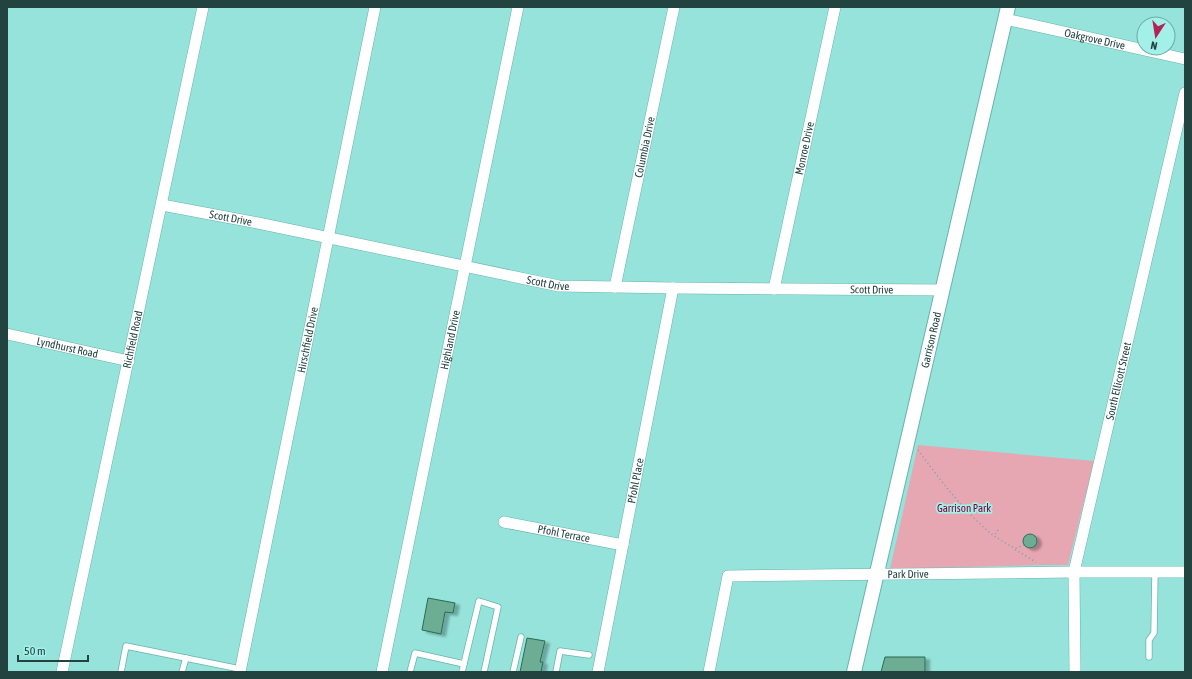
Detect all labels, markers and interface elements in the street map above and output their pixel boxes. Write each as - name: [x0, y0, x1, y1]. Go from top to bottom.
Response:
- north arrow: [1136, 16, 1176, 56]
- street label: Oakgrove Drive: [1063, 26, 1126, 52]
- text: N: [1149, 39, 1158, 52]
- street label: Columbia Drive: [632, 115, 657, 179]
- street label: Monroe Drive: [793, 120, 816, 176]
- street label: Scott Drive: [209, 208, 253, 228]
- street label: Scott Drive: [526, 273, 569, 292]
- street label: Scott Drive: [850, 283, 893, 296]
- street label: Hirschfield Drive: [295, 306, 320, 374]
- street label: Richfield Road: [121, 309, 144, 369]
- street label: Highland Drive: [438, 309, 462, 371]
- street label: Garrison Road: [919, 311, 943, 369]
- street label: Lyndhurst Road: [36, 335, 99, 360]
- street label: South Ellicott Street: [1103, 341, 1133, 421]
- street label: Pfohl Place: [625, 457, 646, 504]
- park label: Garrison Park: [937, 502, 991, 514]
- street label: Pfohl Terrace: [537, 523, 591, 544]
- street label: Park Drive: [887, 568, 929, 580]
- scale bar: [18, 637, 88, 663]
- text: 50 m: [24, 644, 46, 658]

